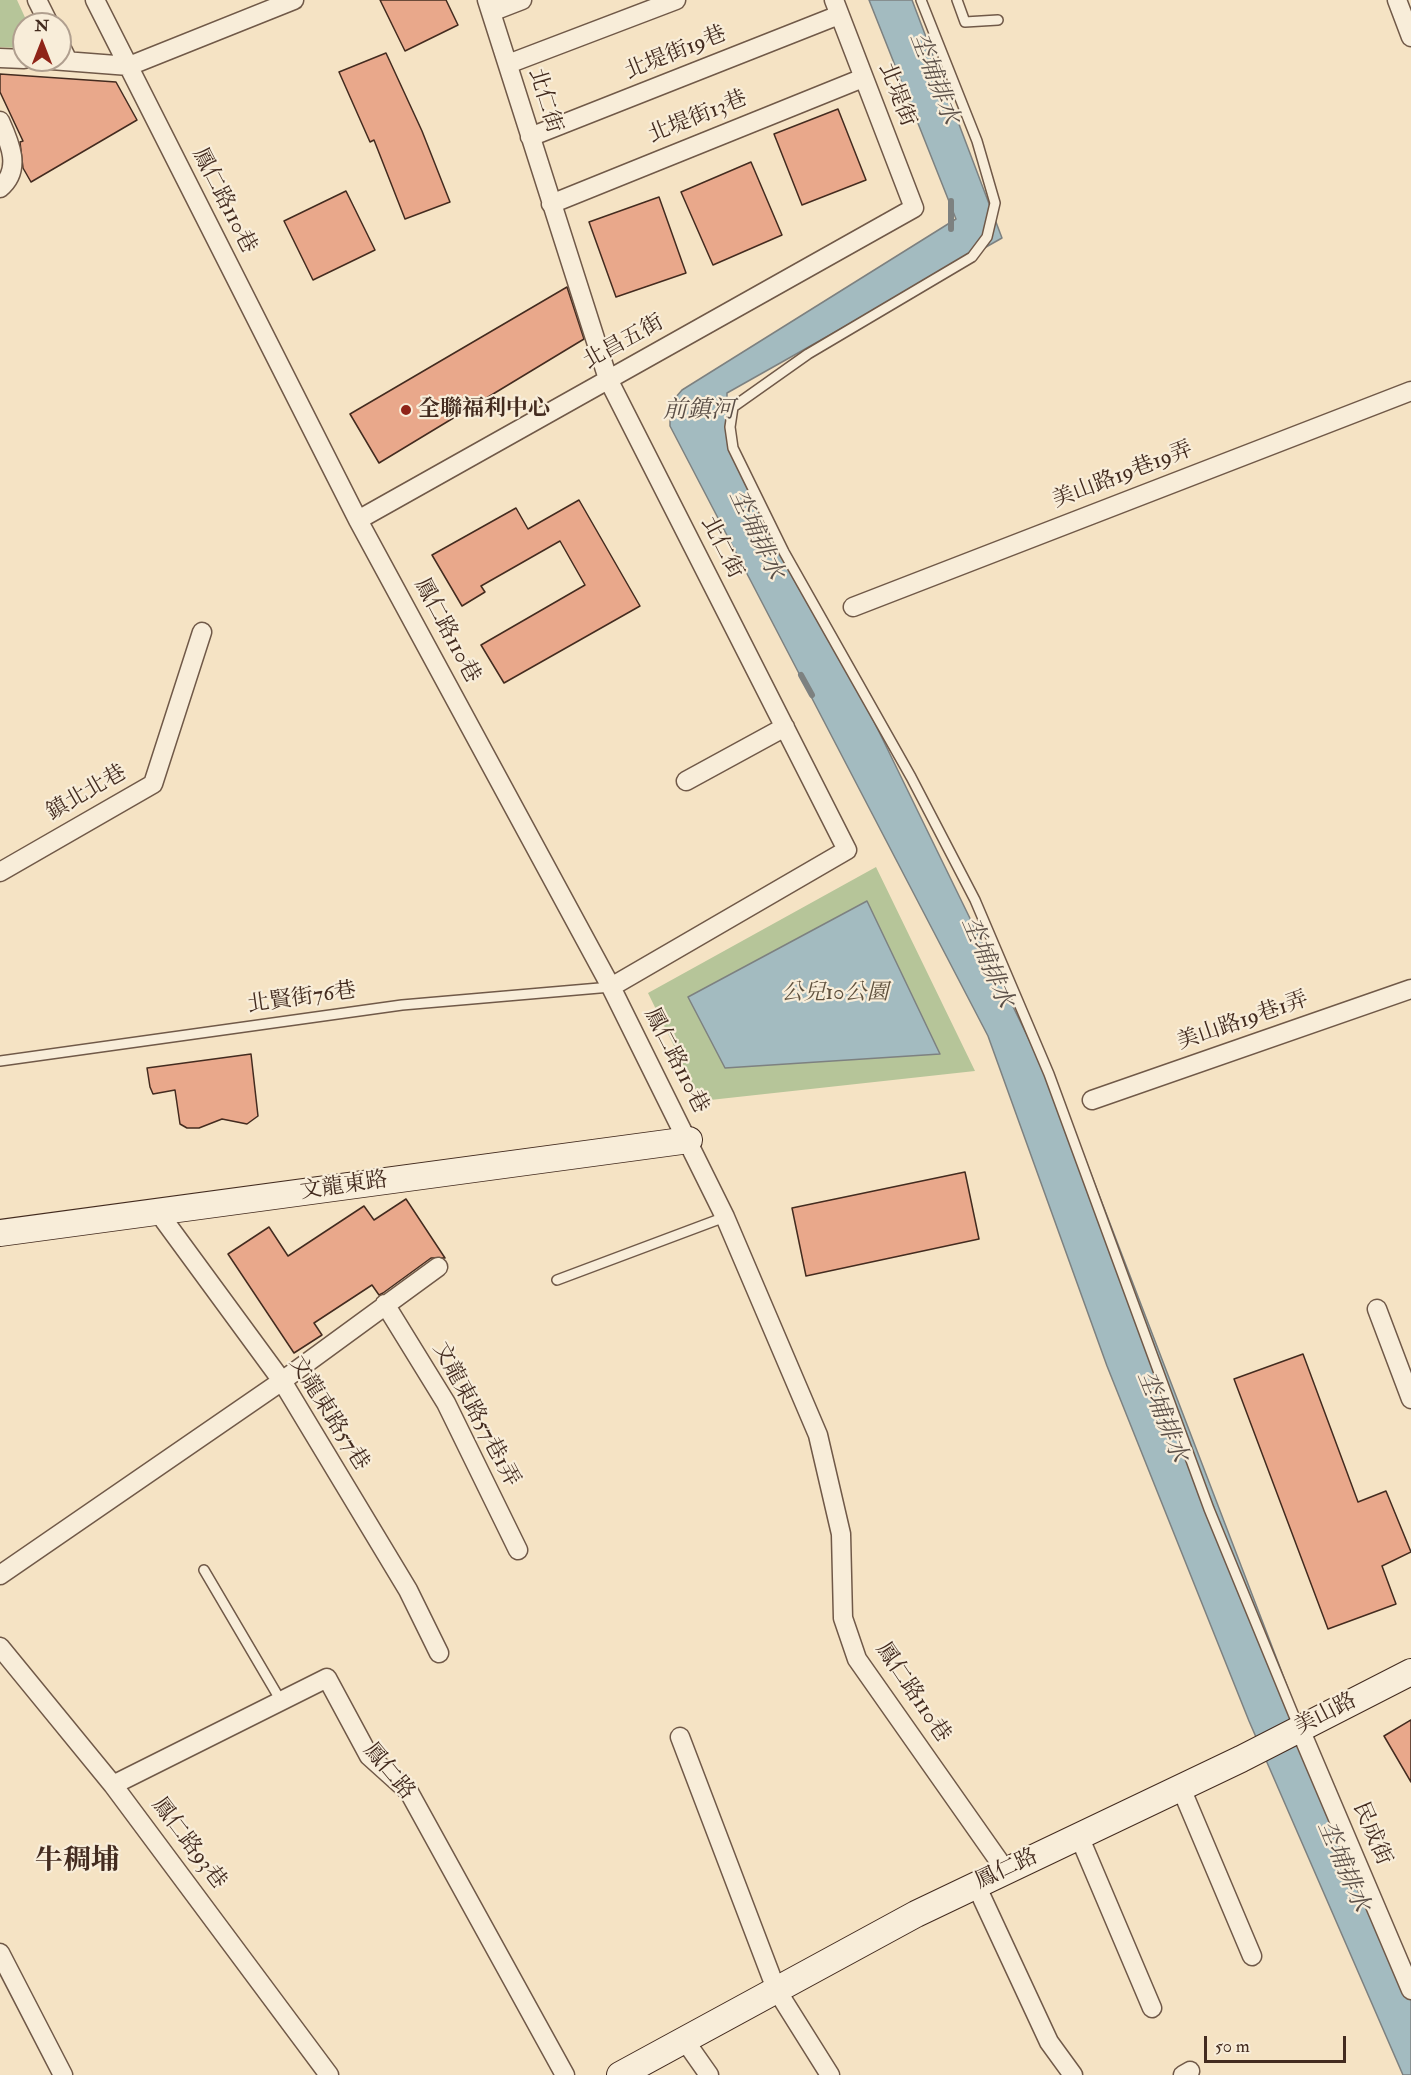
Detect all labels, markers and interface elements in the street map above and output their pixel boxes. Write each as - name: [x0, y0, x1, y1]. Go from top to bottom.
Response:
- north arrow: [12, 12, 72, 72]
- text: N: [35, 16, 49, 36]
- street label: 北堤街19巷: [621, 22, 731, 86]
- water label: 坔埔排水: [902, 29, 964, 129]
- street label: 北堤街: [872, 59, 920, 131]
- street label: 北仁街: [522, 66, 566, 136]
- street label: 北堤街13巷: [645, 86, 751, 150]
- street label: 鳳仁路110巷: [185, 144, 261, 258]
- street label: 北昌五街: [579, 310, 669, 376]
- place label: 全聯福利中心: [418, 397, 550, 423]
- water label: 前鎮河: [663, 398, 735, 426]
- marker: 全聯福利中心: [399, 403, 413, 417]
- street label: 美山路19巷19弄: [1049, 437, 1197, 515]
- water label: 坔埔排水: [722, 485, 788, 585]
- street label: 北仁街: [694, 513, 748, 583]
- street label: 鳳仁路110巷: [407, 574, 485, 688]
- street label: 鎮北北巷: [42, 761, 132, 827]
- water label: 坔埔排水: [954, 913, 1018, 1013]
- street label: 北賢街76巷: [246, 978, 358, 1020]
- park label: 公兒10公園: [781, 981, 889, 1007]
- street label: 美山路19巷1弄: [1174, 987, 1312, 1057]
- street label: 鳳仁路110巷: [637, 1004, 713, 1118]
- street label: 文龍東路: [299, 1168, 389, 1206]
- street label: 文龍東路57巷1弄: [426, 1338, 524, 1492]
- street label: 文龍東路57巷: [282, 1352, 374, 1476]
- water label: 坔埔排水: [1130, 1367, 1192, 1467]
- street label: 鳳仁路110巷: [869, 1638, 955, 1748]
- street label: 美山路: [1291, 1688, 1361, 1742]
- street label: 鳳仁路: [357, 1738, 419, 1806]
- street label: 鳳仁路93巷: [145, 1793, 231, 1895]
- street label: 民成街: [1346, 1798, 1396, 1870]
- water label: 坔埔排水: [1310, 1817, 1374, 1917]
- street label: 鳳仁路: [972, 1844, 1042, 1896]
- district label: 牛稠埔: [35, 1846, 119, 1880]
- scale bar: [1207, 2024, 1350, 2062]
- text: 50 m: [1215, 2035, 1250, 2058]

